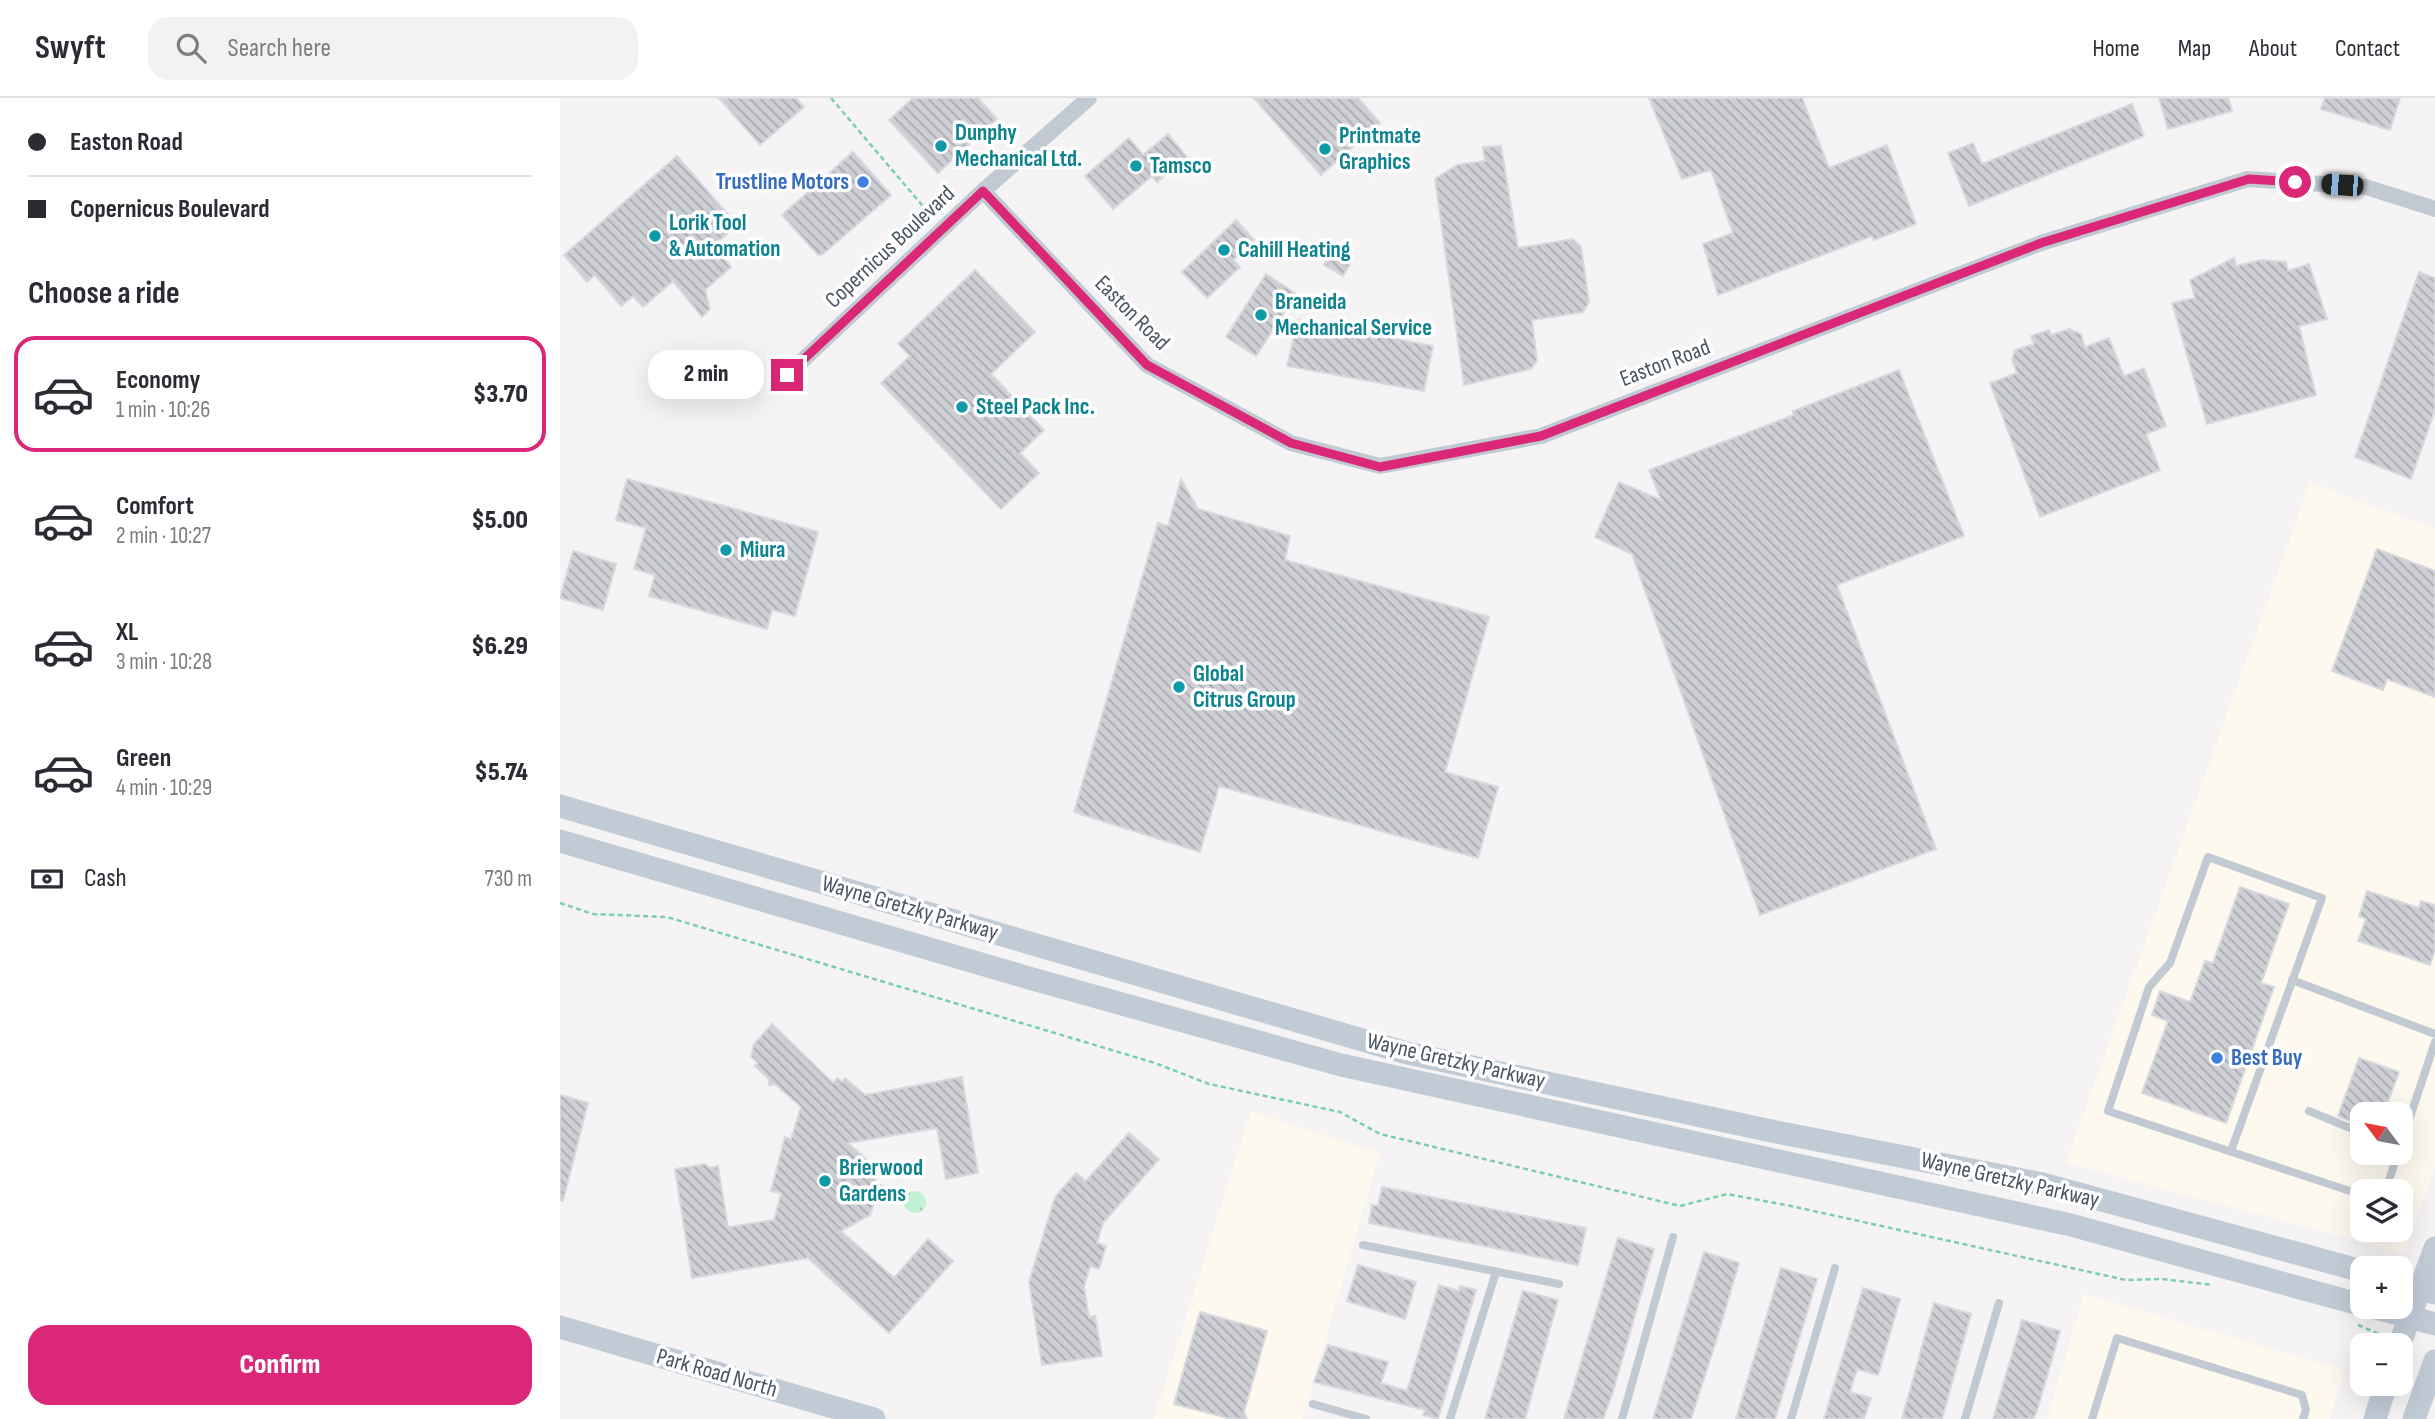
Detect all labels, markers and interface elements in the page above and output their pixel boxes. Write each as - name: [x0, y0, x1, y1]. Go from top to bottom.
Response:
- search box: [148, 17, 638, 80]
- text: Swyft: [35, 28, 106, 68]
- icon: search: [172, 29, 210, 67]
- text: Search here: [228, 33, 331, 64]
- text: Home: [2092, 34, 2140, 63]
- text: Map: [2178, 34, 2211, 63]
- text: About: [2249, 34, 2297, 63]
- text: Contact: [2335, 34, 2400, 63]
- place label: Dunphy Mechanical Ltd.: [955, 119, 1082, 173]
- place label: Printmate Graphics: [1339, 122, 1421, 176]
- text: Easton Road: [70, 127, 183, 158]
- marker: Dunphy Mechanical Ltd.: [933, 138, 949, 154]
- marker: Printmate Graphics: [1317, 141, 1333, 157]
- place label: Tamsco: [1150, 152, 1212, 180]
- marker: Tamsco: [1128, 158, 1144, 174]
- route start: [2279, 166, 2311, 198]
- place label: Trustline Motors: [716, 168, 849, 196]
- car: [2321, 173, 2364, 197]
- marker: Trustline Motors: [855, 174, 871, 190]
- street label: Copernicus Boulevard: [819, 180, 961, 314]
- text: Copernicus Boulevard: [70, 194, 270, 225]
- place label: Lorik Tool & Automation: [669, 209, 780, 263]
- marker: Lorik Tool & Automation: [647, 228, 663, 244]
- place label: Cahill Heating: [1238, 236, 1351, 264]
- marker: Cahill Heating: [1216, 242, 1232, 258]
- street label: Easton Road: [1089, 270, 1175, 356]
- text: Choose a ride: [28, 274, 180, 313]
- place label: Braneida Mechanical Service: [1275, 288, 1432, 342]
- marker: Braneida Mechanical Service: [1253, 307, 1269, 323]
- street label: Easton Road: [1616, 333, 1714, 393]
- callout: 2 min: [647, 350, 762, 400]
- route end: [771, 359, 803, 391]
- text: 2 min: [684, 360, 728, 388]
- icon: car: [32, 363, 95, 426]
- text: Economy: [116, 365, 200, 396]
- text: $3.70: [473, 379, 528, 410]
- place label: Steel Pack Inc.: [976, 393, 1095, 421]
- text: 1 min · 10:26: [116, 396, 210, 424]
- marker: Steel Pack Inc.: [954, 399, 970, 415]
- icon: car: [32, 489, 95, 552]
- text: Comfort: [116, 491, 194, 522]
- text: $5.00: [471, 505, 528, 536]
- text: 2 min · 10:27: [116, 522, 211, 550]
- place label: Miura: [740, 536, 785, 564]
- marker: Miura: [718, 542, 734, 558]
- icon: car: [32, 615, 95, 678]
- text: XL: [116, 617, 138, 648]
- text: $6.29: [471, 631, 528, 662]
- text: 3 min · 10:28: [116, 648, 212, 676]
- place label: Global Citrus Group: [1193, 660, 1296, 714]
- marker: Global Citrus Group: [1171, 679, 1187, 695]
- icon: car: [32, 741, 95, 804]
- text: Green: [116, 743, 171, 774]
- text: $5.74: [475, 757, 528, 788]
- text: 4 min · 10:29: [116, 774, 212, 802]
- icon: cash: [28, 860, 66, 898]
- text: Cash: [84, 863, 127, 894]
- text: 730 m: [484, 865, 532, 893]
- street label: Wayne Gretzky Parkway: [819, 869, 1002, 947]
- street label: Wayne Gretzky Parkway: [1364, 1027, 1548, 1095]
- place label: Best Buy: [2231, 1044, 2303, 1072]
- marker: Best Buy: [2209, 1050, 2225, 1066]
- north arrow: [2350, 1102, 2413, 1166]
- map controls: [2350, 1102, 2413, 1396]
- street label: Wayne Gretzky Parkway: [1918, 1146, 2102, 1214]
- place label: Brierwood Gardens: [839, 1154, 923, 1208]
- marker: Brierwood Gardens: [817, 1173, 833, 1189]
- button: layers: [2350, 1179, 2413, 1242]
- button: +: [2350, 1256, 2413, 1319]
- button: Confirm: [28, 1325, 532, 1405]
- button: −: [2350, 1333, 2413, 1396]
- street label: Park Road North: [653, 1342, 781, 1404]

